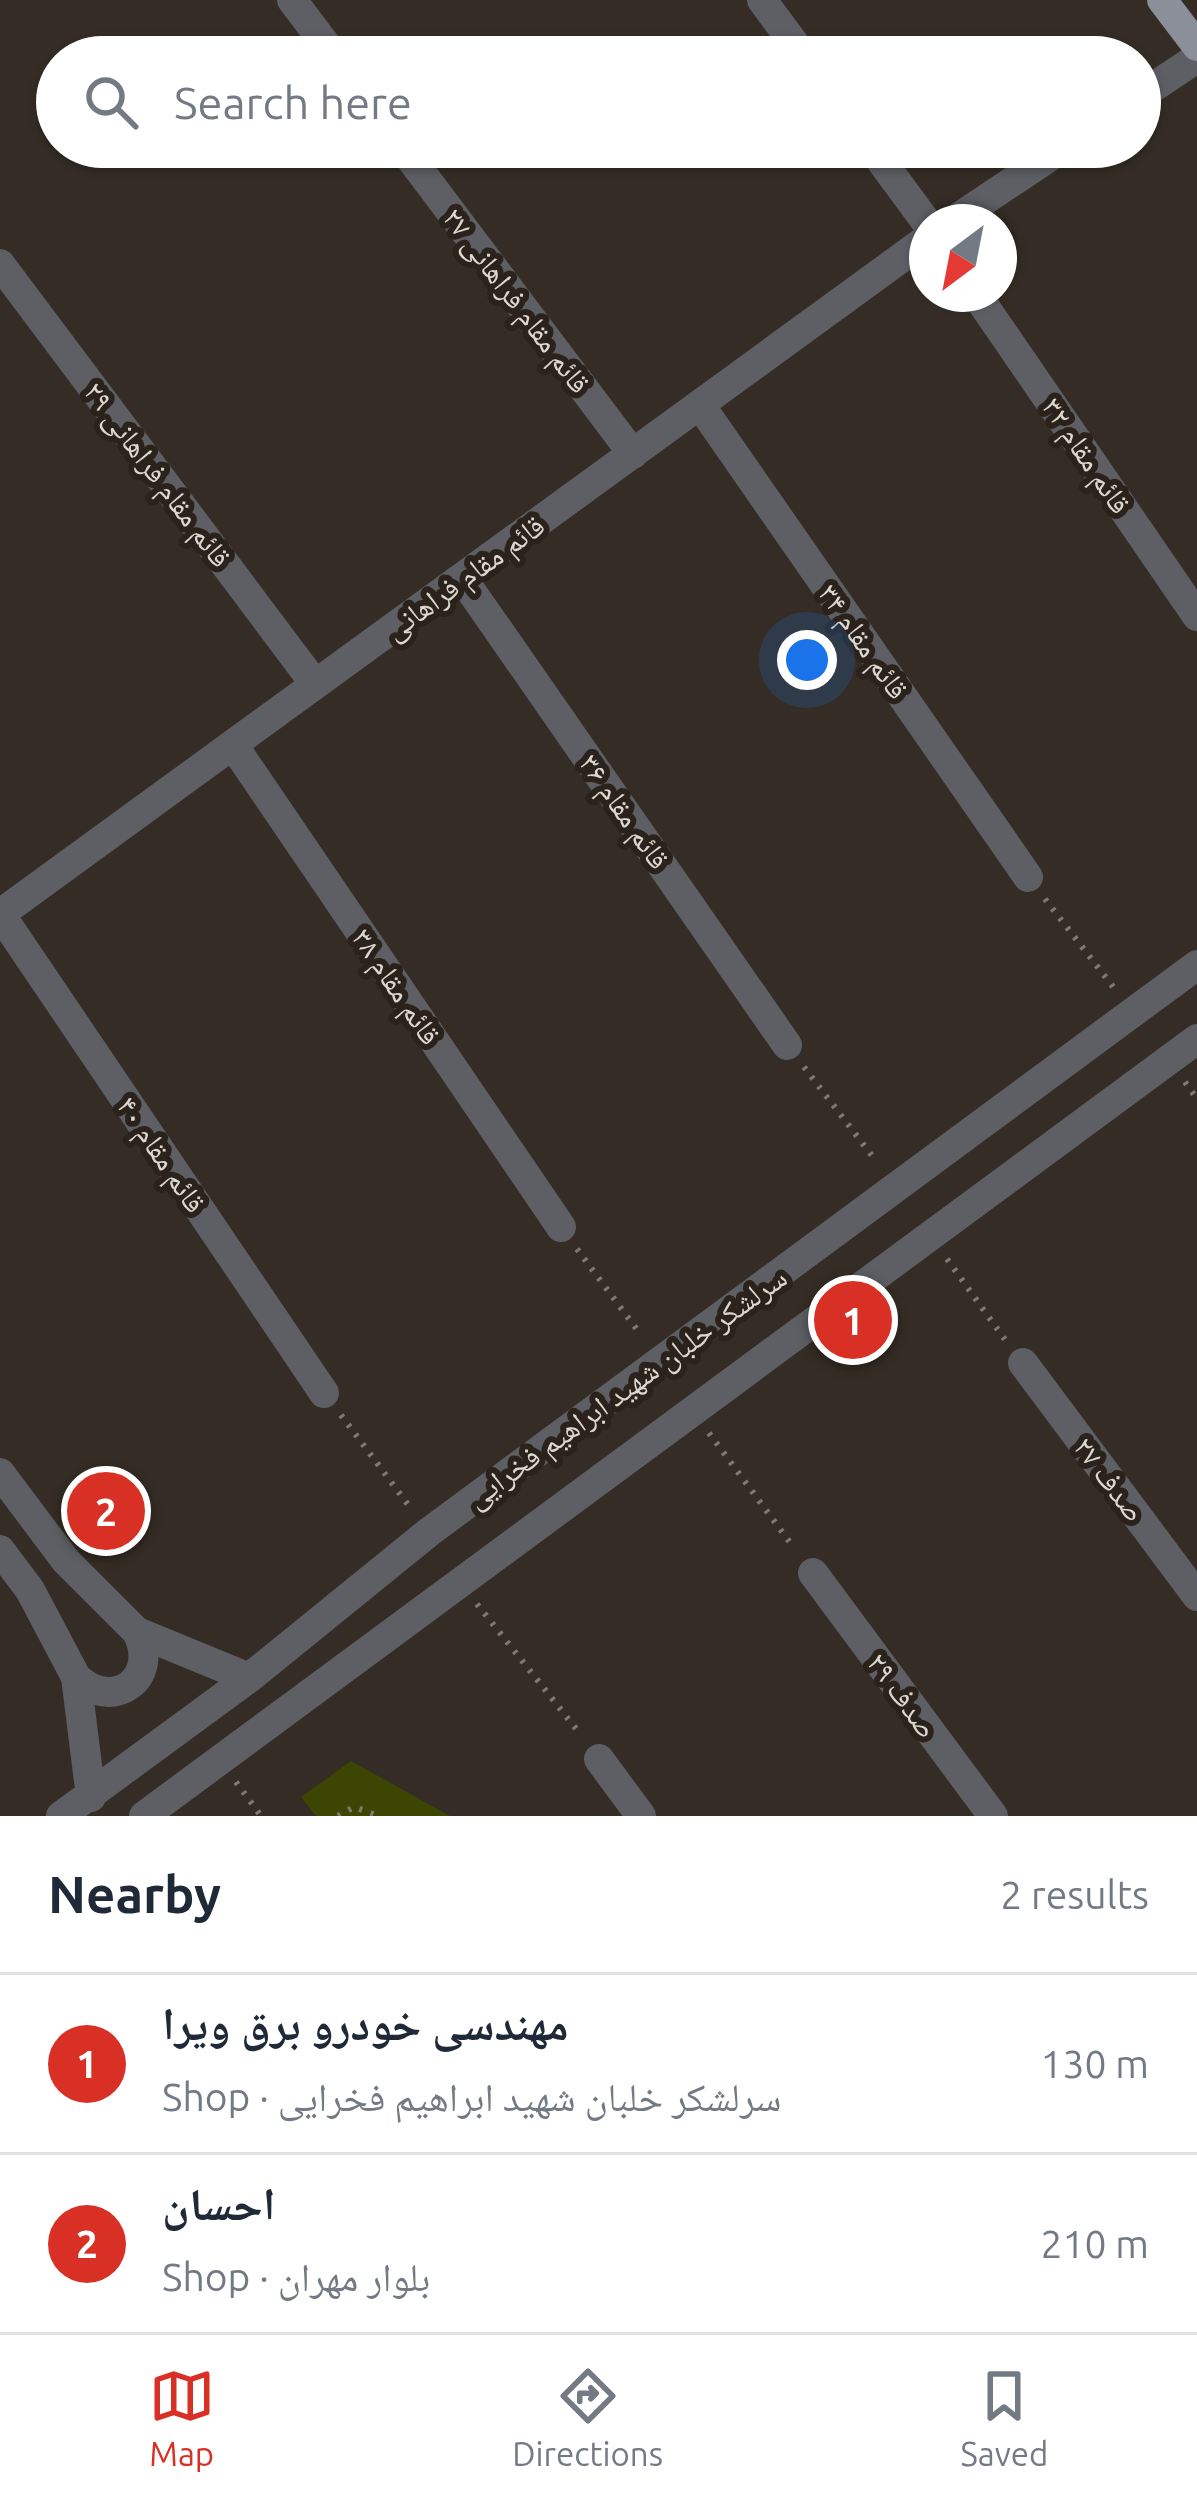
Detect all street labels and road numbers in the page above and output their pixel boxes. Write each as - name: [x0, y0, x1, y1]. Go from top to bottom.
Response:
- street label: قائم مقام فراهانی ۲۷: [433, 201, 598, 402]
- street label: قائم مقام فراهانی ۲۹: [74, 375, 239, 576]
- street label: قائم مقام ۳۲: [1033, 391, 1138, 522]
- street label: قائم مقام فراهانی: [378, 508, 553, 650]
- street label: قائم مقام ۳۴: [809, 577, 916, 707]
- street label: قائم مقام ۳۶: [570, 747, 677, 877]
- street label: قائم مقام ۳۸: [343, 922, 448, 1053]
- street label: قائم مقام ۴۰: [108, 1090, 213, 1221]
- street label: سرلشکر خلبان شهید ابراهیم فخرایی: [459, 1259, 795, 1518]
- street label: صدف ۲۷: [1067, 1430, 1153, 1528]
- street label: صدف ۲۹: [861, 1646, 945, 1744]

